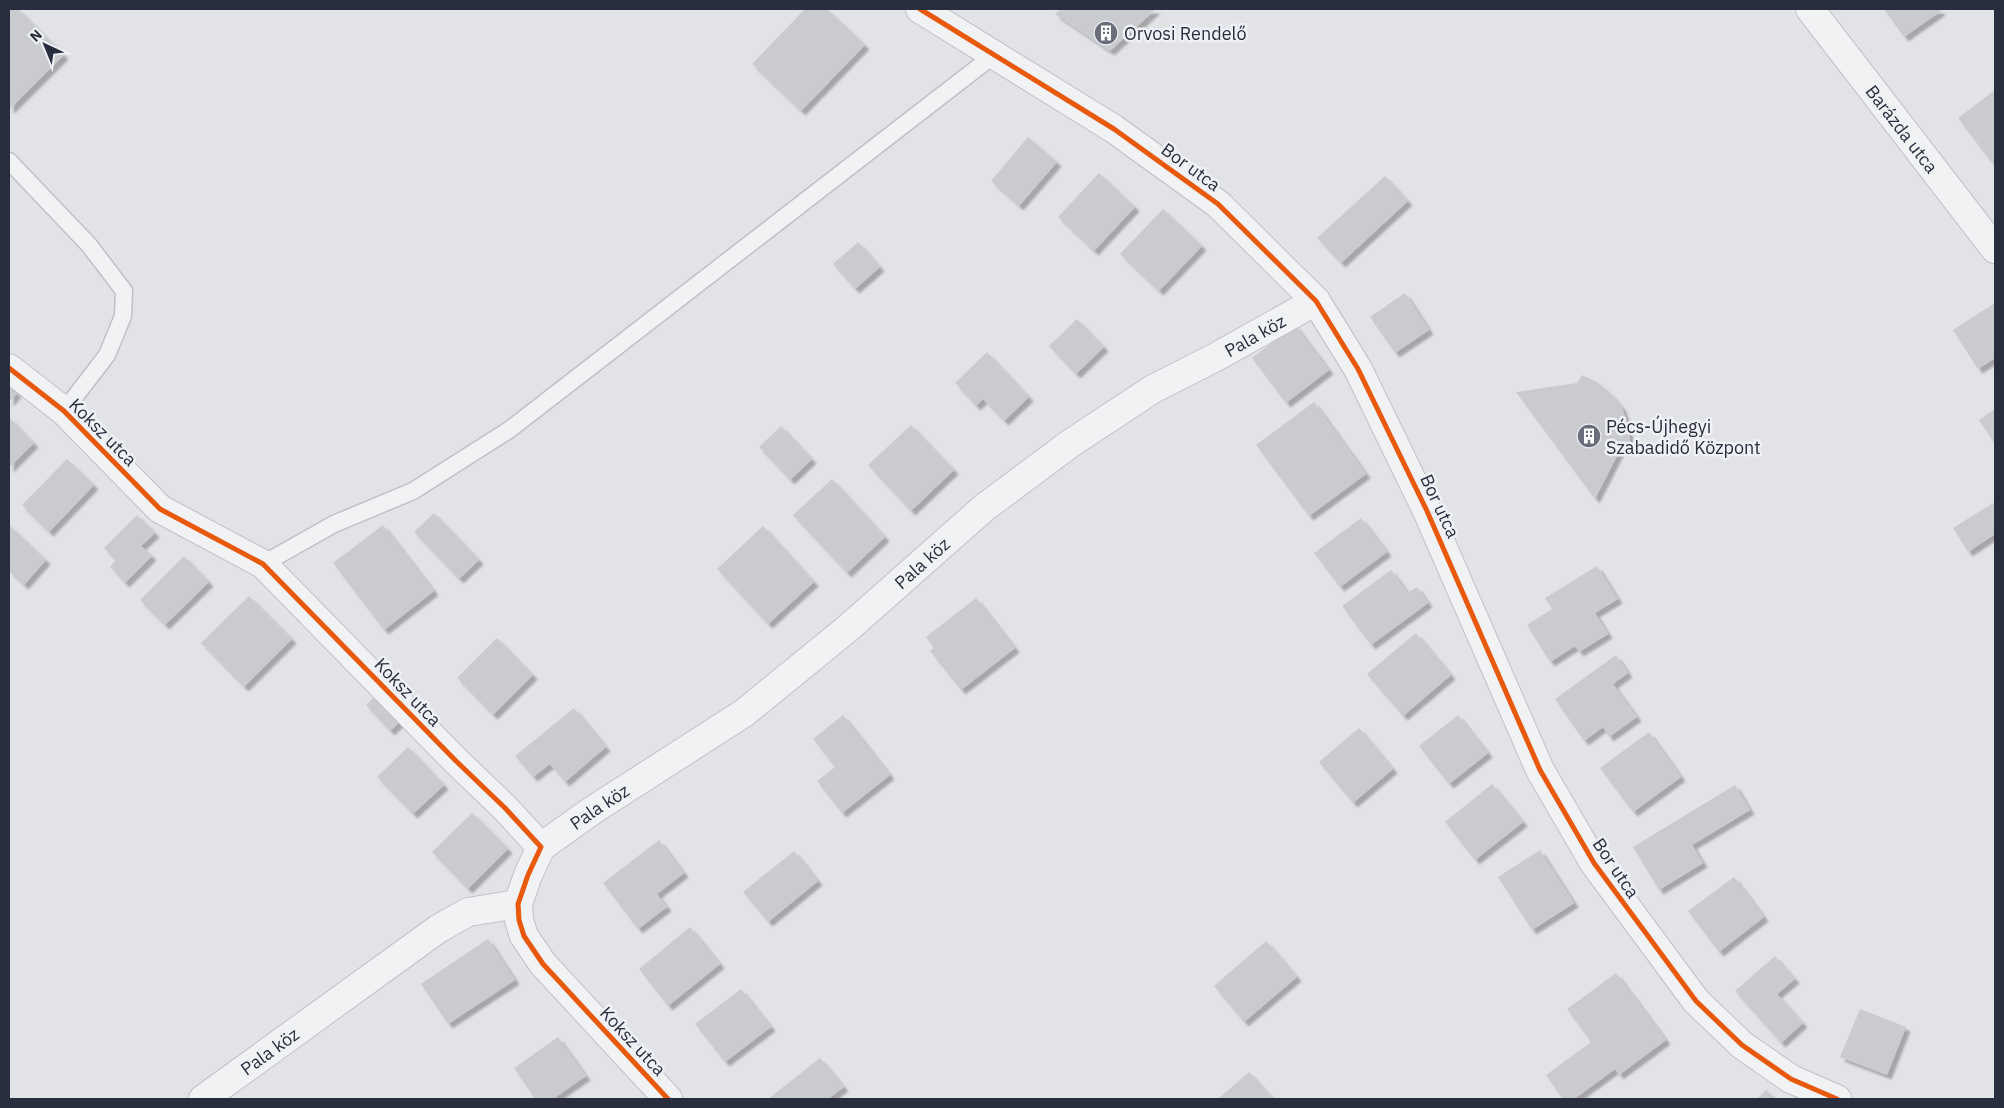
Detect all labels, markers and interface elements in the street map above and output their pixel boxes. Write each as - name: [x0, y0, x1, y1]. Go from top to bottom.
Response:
- north arrow: [20, 20, 70, 70]
- building icon: Orvosi Rendelő: [1093, 20, 1119, 46]
- place label: Orvosi Rendelő: [1124, 22, 1247, 45]
- text: N: [26, 26, 46, 46]
- street label: Barázda utca: [1861, 80, 1944, 178]
- street label: Bor utca: [1157, 138, 1226, 196]
- street label: Pala köz: [1220, 309, 1290, 362]
- street label: Koksz utca: [64, 393, 142, 471]
- place label: Pécs-Újhegyi Szabadidő Központ: [1606, 415, 1761, 459]
- building icon: Pécs-Újhegyi Szabadidő Központ: [1576, 423, 1602, 449]
- street label: Bor utca: [1415, 470, 1465, 542]
- street label: Pala köz: [889, 532, 954, 594]
- street label: Koksz utca: [370, 653, 447, 731]
- street label: Pala köz: [565, 778, 633, 835]
- street label: Bor utca: [1588, 833, 1645, 903]
- street label: Koksz utca: [595, 1001, 671, 1081]
- street label: Pala köz: [236, 1022, 303, 1080]

